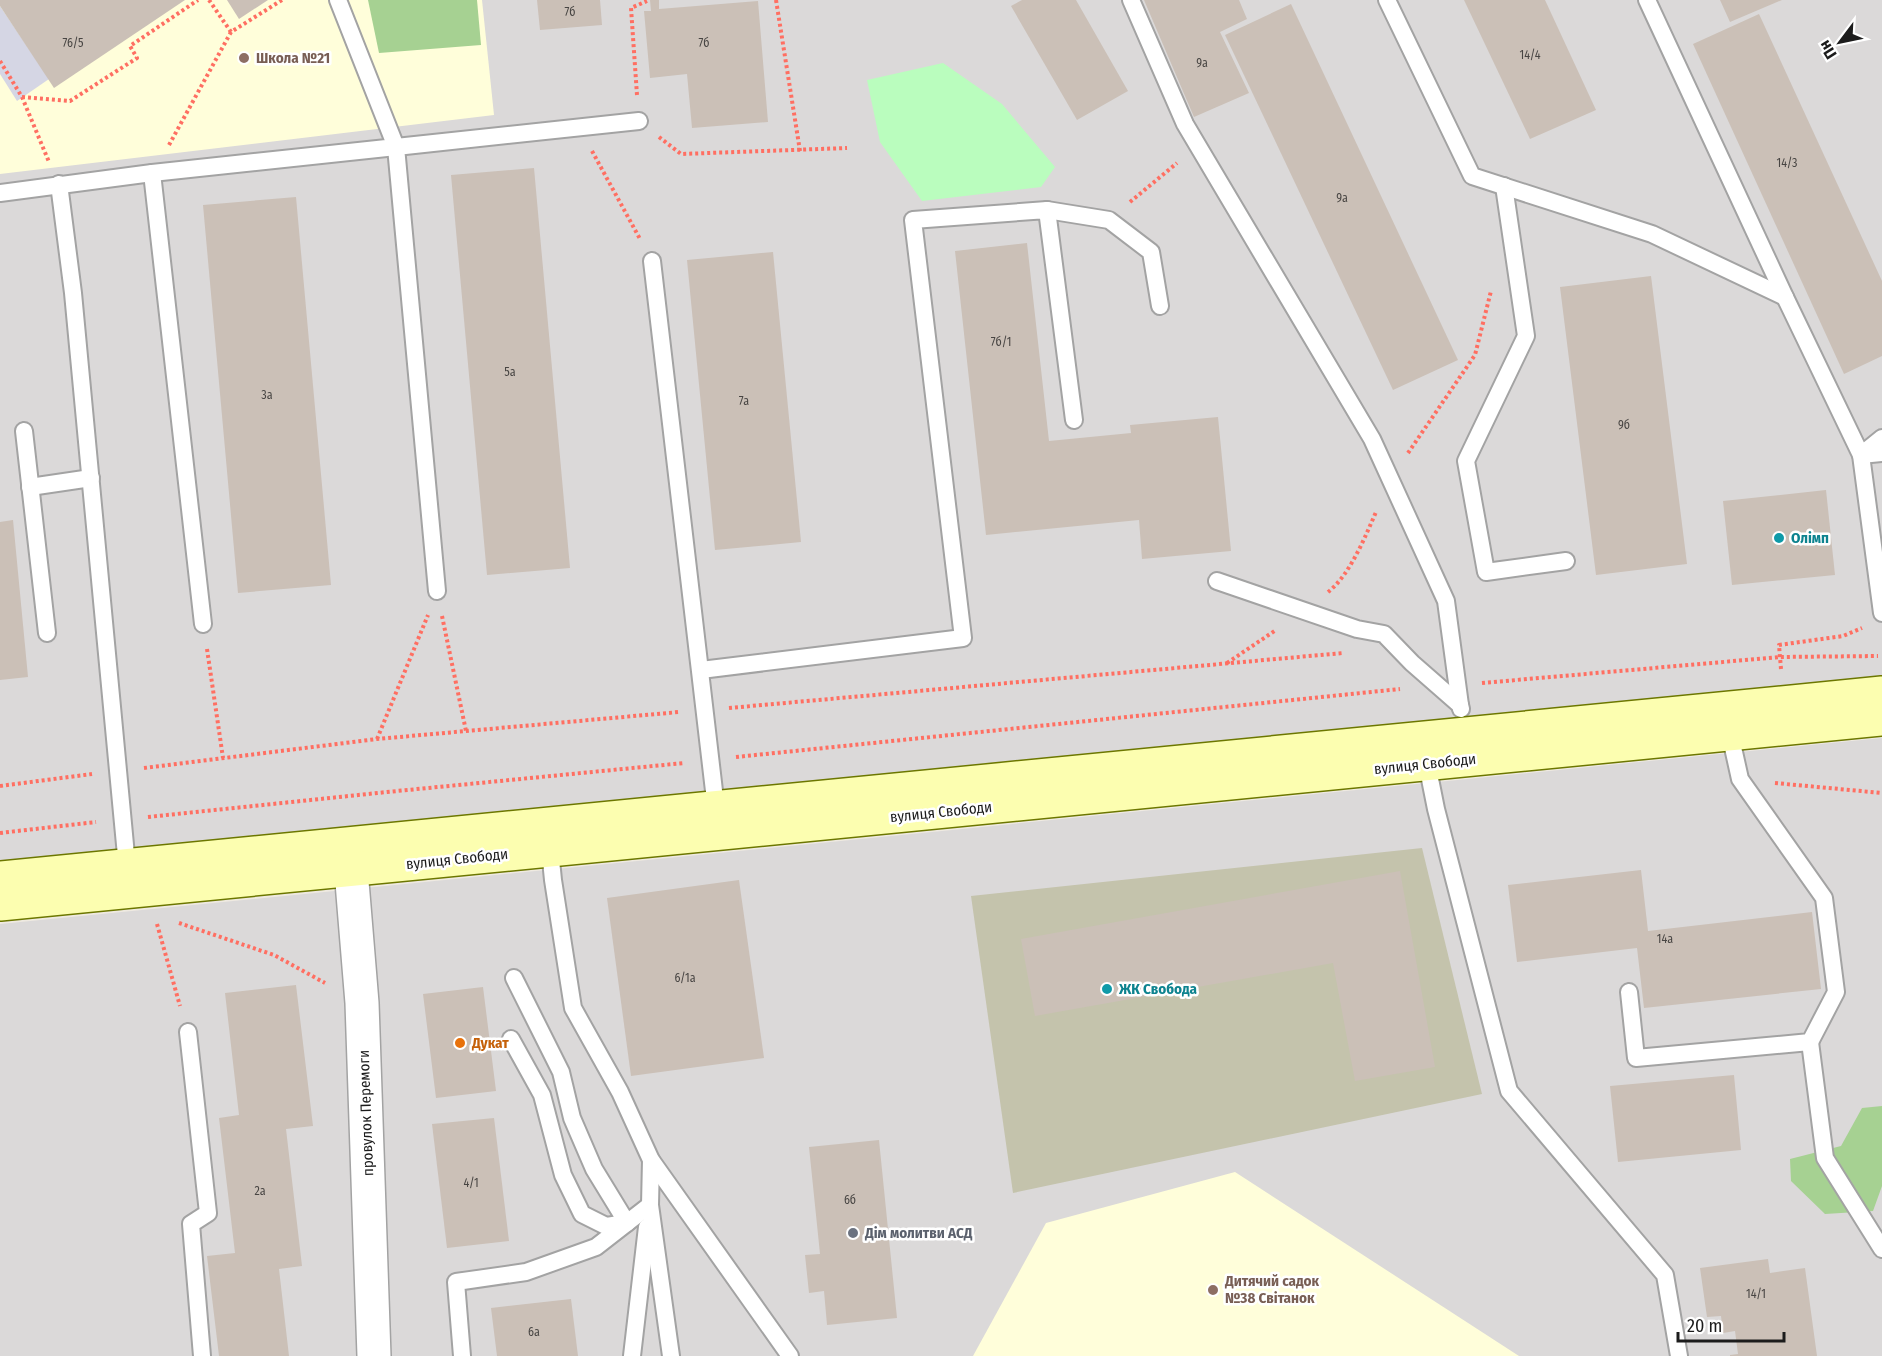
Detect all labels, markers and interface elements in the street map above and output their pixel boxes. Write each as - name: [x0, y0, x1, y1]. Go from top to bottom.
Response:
- house number: 7б: [564, 5, 576, 19]
- north arrow: [1810, 12, 1870, 72]
- house number: 76/5: [62, 36, 84, 50]
- house number: 7б: [698, 36, 710, 50]
- text: Пн: [1815, 37, 1841, 62]
- house number: 14/4: [1519, 48, 1541, 62]
- place label: Школа №21: [256, 49, 330, 67]
- marker: Школа №21: [237, 51, 251, 65]
- house number: 9а: [1196, 56, 1208, 70]
- house number: 14/3: [1777, 156, 1797, 170]
- house number: 9а: [1336, 191, 1348, 205]
- house number: 7б/1: [991, 335, 1011, 349]
- house number: 5а: [504, 365, 516, 379]
- house number: 3а: [261, 388, 273, 402]
- house number: 7а: [739, 394, 749, 408]
- house number: 9б: [1618, 418, 1630, 432]
- place label: Олімп: [1791, 529, 1829, 547]
- marker: Олімп: [1772, 531, 1786, 545]
- street label: вулиця Свободи: [1373, 750, 1477, 778]
- street label: вулиця Свободи: [889, 798, 993, 826]
- street label: вулиця Свободи: [405, 845, 509, 873]
- house number: 14а: [1657, 932, 1673, 946]
- house number: 6/1а: [674, 971, 696, 985]
- place label: ЖК Свобода: [1118, 980, 1198, 998]
- marker: ЖК Свобода: [1100, 982, 1114, 996]
- place label: Дукат: [471, 1034, 509, 1052]
- marker: Дукат: [453, 1036, 467, 1050]
- street label: провулок Перемоги: [355, 1049, 377, 1177]
- house number: 4/1: [463, 1176, 479, 1190]
- house number: 2а: [254, 1184, 266, 1198]
- house number: 6б: [844, 1193, 856, 1207]
- place label: Дім молитви АСД: [864, 1224, 973, 1242]
- marker: Дім молитви АСД: [846, 1226, 860, 1240]
- place label: Дитячий садок №38 Світанок: [1224, 1272, 1320, 1307]
- marker: Дитячий садок №38 Світанок: [1206, 1283, 1220, 1297]
- house number: 14/1: [1746, 1287, 1766, 1301]
- scale bar: [1678, 1305, 1784, 1343]
- text: 20 m: [1687, 1315, 1722, 1337]
- house number: 6а: [528, 1325, 540, 1339]

